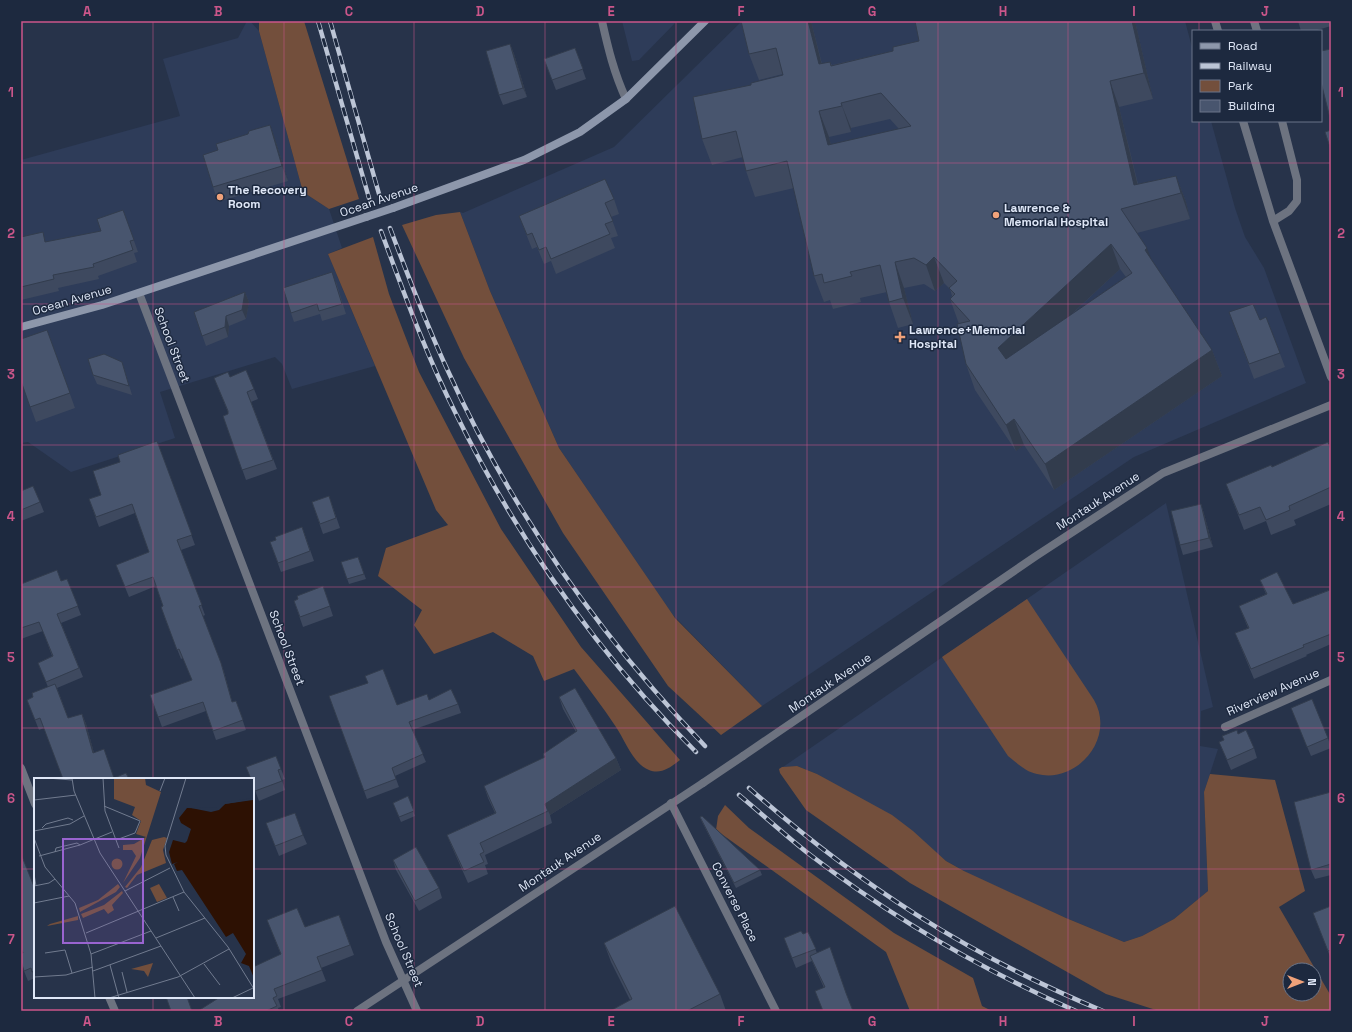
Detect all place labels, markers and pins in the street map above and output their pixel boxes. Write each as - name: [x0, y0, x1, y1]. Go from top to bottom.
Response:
- place label: The Recovery Room: [228, 182, 307, 212]
- marker: The Recovery Room: [215, 192, 225, 202]
- place label: Lawrence & Memorial Hospital: [1004, 200, 1108, 230]
- marker: Lawrence & Memorial Hospital: [991, 210, 1001, 220]
- place label: Lawrence+Memorial Hospital: [909, 322, 1025, 352]
- marker: Lawrence+Memorial Hospital: [894, 331, 906, 343]

